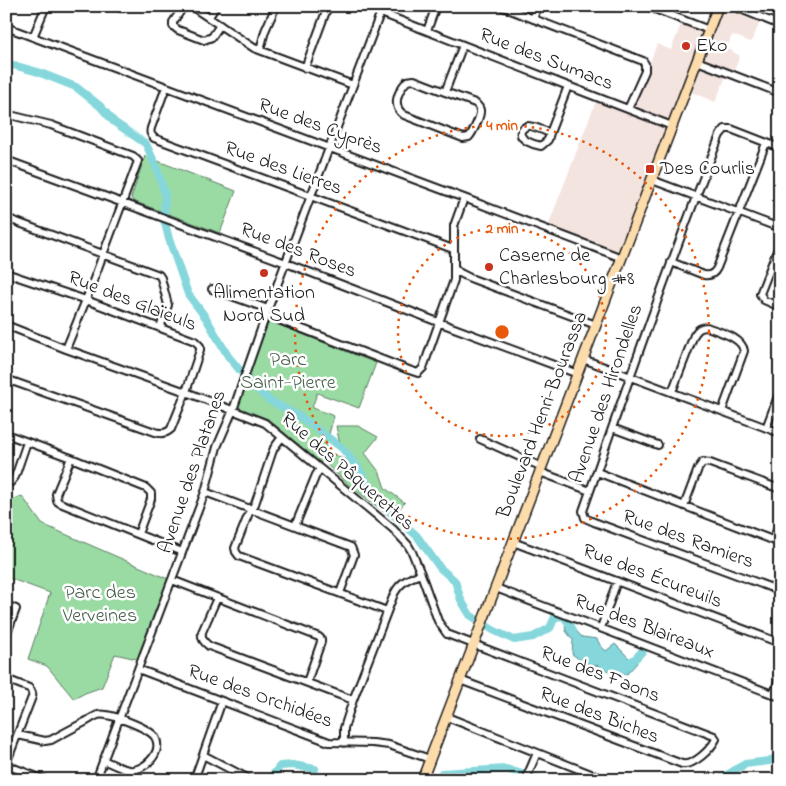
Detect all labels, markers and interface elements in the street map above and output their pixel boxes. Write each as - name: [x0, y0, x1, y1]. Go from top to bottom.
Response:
- street label: Rue des Sumacs: [475, 21, 617, 99]
- place label: Eko: [696, 32, 727, 61]
- marker: Eko: [680, 40, 692, 52]
- street label: Rue des Cyprès: [254, 91, 386, 163]
- text: 4 min: [485, 115, 518, 137]
- street label: Rue des Lierres: [220, 134, 346, 204]
- place label: Des Courlis: [659, 155, 755, 184]
- marker: Des Courlis: [644, 163, 656, 175]
- street label: Rue des Roses: [236, 216, 360, 286]
- text: 2 min: [485, 218, 519, 240]
- place label: Caserne de Charlesbourg #8: [499, 242, 634, 295]
- marker: Caserne de Charlesbourg #8: [483, 261, 495, 273]
- street label: Rue des Glaïeuls: [63, 264, 201, 340]
- marker: Alimentation Nord Sud: [258, 267, 270, 279]
- place label: Alimentation Nord Sud: [213, 279, 315, 331]
- street label: Avenue des Hirondelles: [563, 300, 651, 488]
- street label: Boulevard Henri-Bourassa: [490, 307, 596, 524]
- centre of rings: [493, 323, 511, 341]
- park label: Parc Saint-Pierre: [240, 346, 336, 398]
- street label: Avenue des Platanes: [151, 386, 235, 558]
- street label: Rue des Pâquerettes: [274, 405, 420, 539]
- street label: Rue des Ramiers: [618, 503, 758, 577]
- street label: Rue des Écureuils: [578, 537, 726, 617]
- park label: Parc des Verveines: [62, 579, 137, 631]
- street label: Rue des Blaireaux: [570, 587, 718, 667]
- street label: Rue des Faons: [536, 639, 664, 711]
- street label: Rue des Orchidées: [183, 657, 337, 737]
- street label: Rue des Biches: [535, 680, 663, 752]

